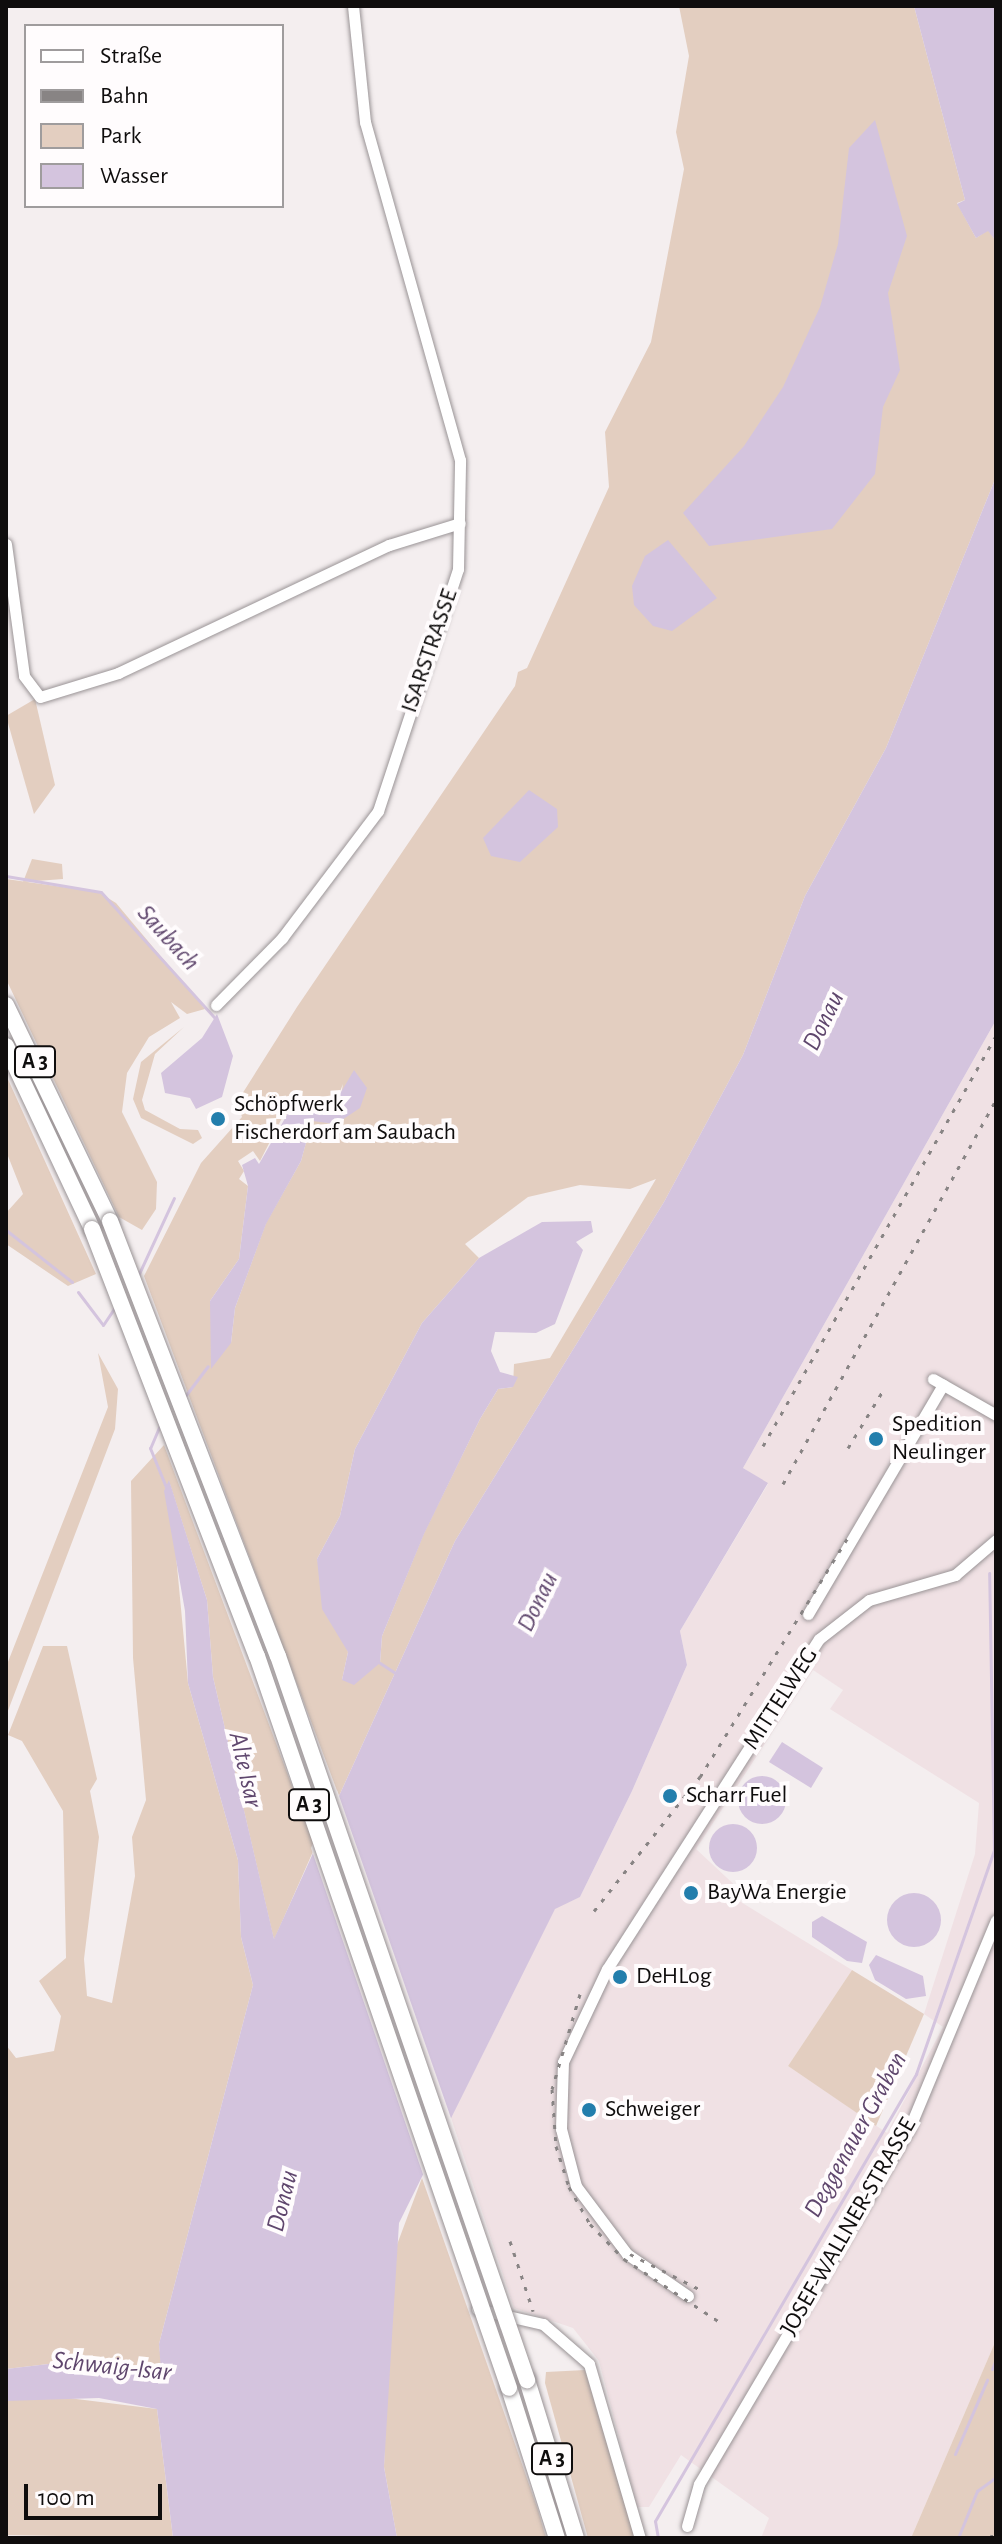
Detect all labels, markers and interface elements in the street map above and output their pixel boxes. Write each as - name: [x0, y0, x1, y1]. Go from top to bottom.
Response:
- legend: [24, 24, 284, 208]
- text: Straße: [100, 44, 162, 68]
- text: Bahn: [100, 84, 149, 108]
- text: Park: [100, 124, 141, 148]
- text: Wasser: [100, 164, 168, 188]
- street label: ISARSTRASSE: [395, 585, 465, 717]
- water label: Saubach: [130, 898, 206, 978]
- water label: Donau: [796, 986, 852, 1056]
- road number: A 3: [13, 1044, 57, 1080]
- place label: Schöpfwerk Fischerdorf am Saubach: [234, 1091, 456, 1147]
- marker: Schöpfwerk Fischerdorf am Saubach: [209, 1110, 227, 1128]
- place label: Spedition Neulinger: [892, 1411, 986, 1467]
- marker: Spedition Neulinger: [867, 1430, 885, 1448]
- water label: Donau: [510, 1567, 566, 1637]
- street label: MITTELWEG: [737, 1643, 825, 1755]
- water label: Alte Isar: [221, 1729, 269, 1811]
- place label: Scharr Fuel: [686, 1782, 787, 1810]
- road number: A 3: [287, 1787, 331, 1823]
- marker: Scharr Fuel: [661, 1787, 679, 1805]
- place label: BayWa Energie: [707, 1879, 846, 1907]
- marker: BayWa Energie: [682, 1884, 700, 1902]
- place label: DeHLog: [636, 1963, 711, 1991]
- marker: DeHLog: [611, 1968, 629, 1986]
- water label: Deggenauer Graben: [798, 2047, 914, 2223]
- place label: Schweiger: [605, 2096, 700, 2124]
- marker: Schweiger: [580, 2101, 598, 2119]
- street label: JOSEF-WALLNER-STRASSE: [775, 2113, 923, 2341]
- water label: Donau: [260, 2167, 306, 2235]
- water label: Schwaig-Isar: [51, 2345, 173, 2389]
- road number: A 3: [530, 2441, 574, 2477]
- scale bar: [28, 2468, 166, 2518]
- text: 100 m: [38, 2486, 95, 2510]

